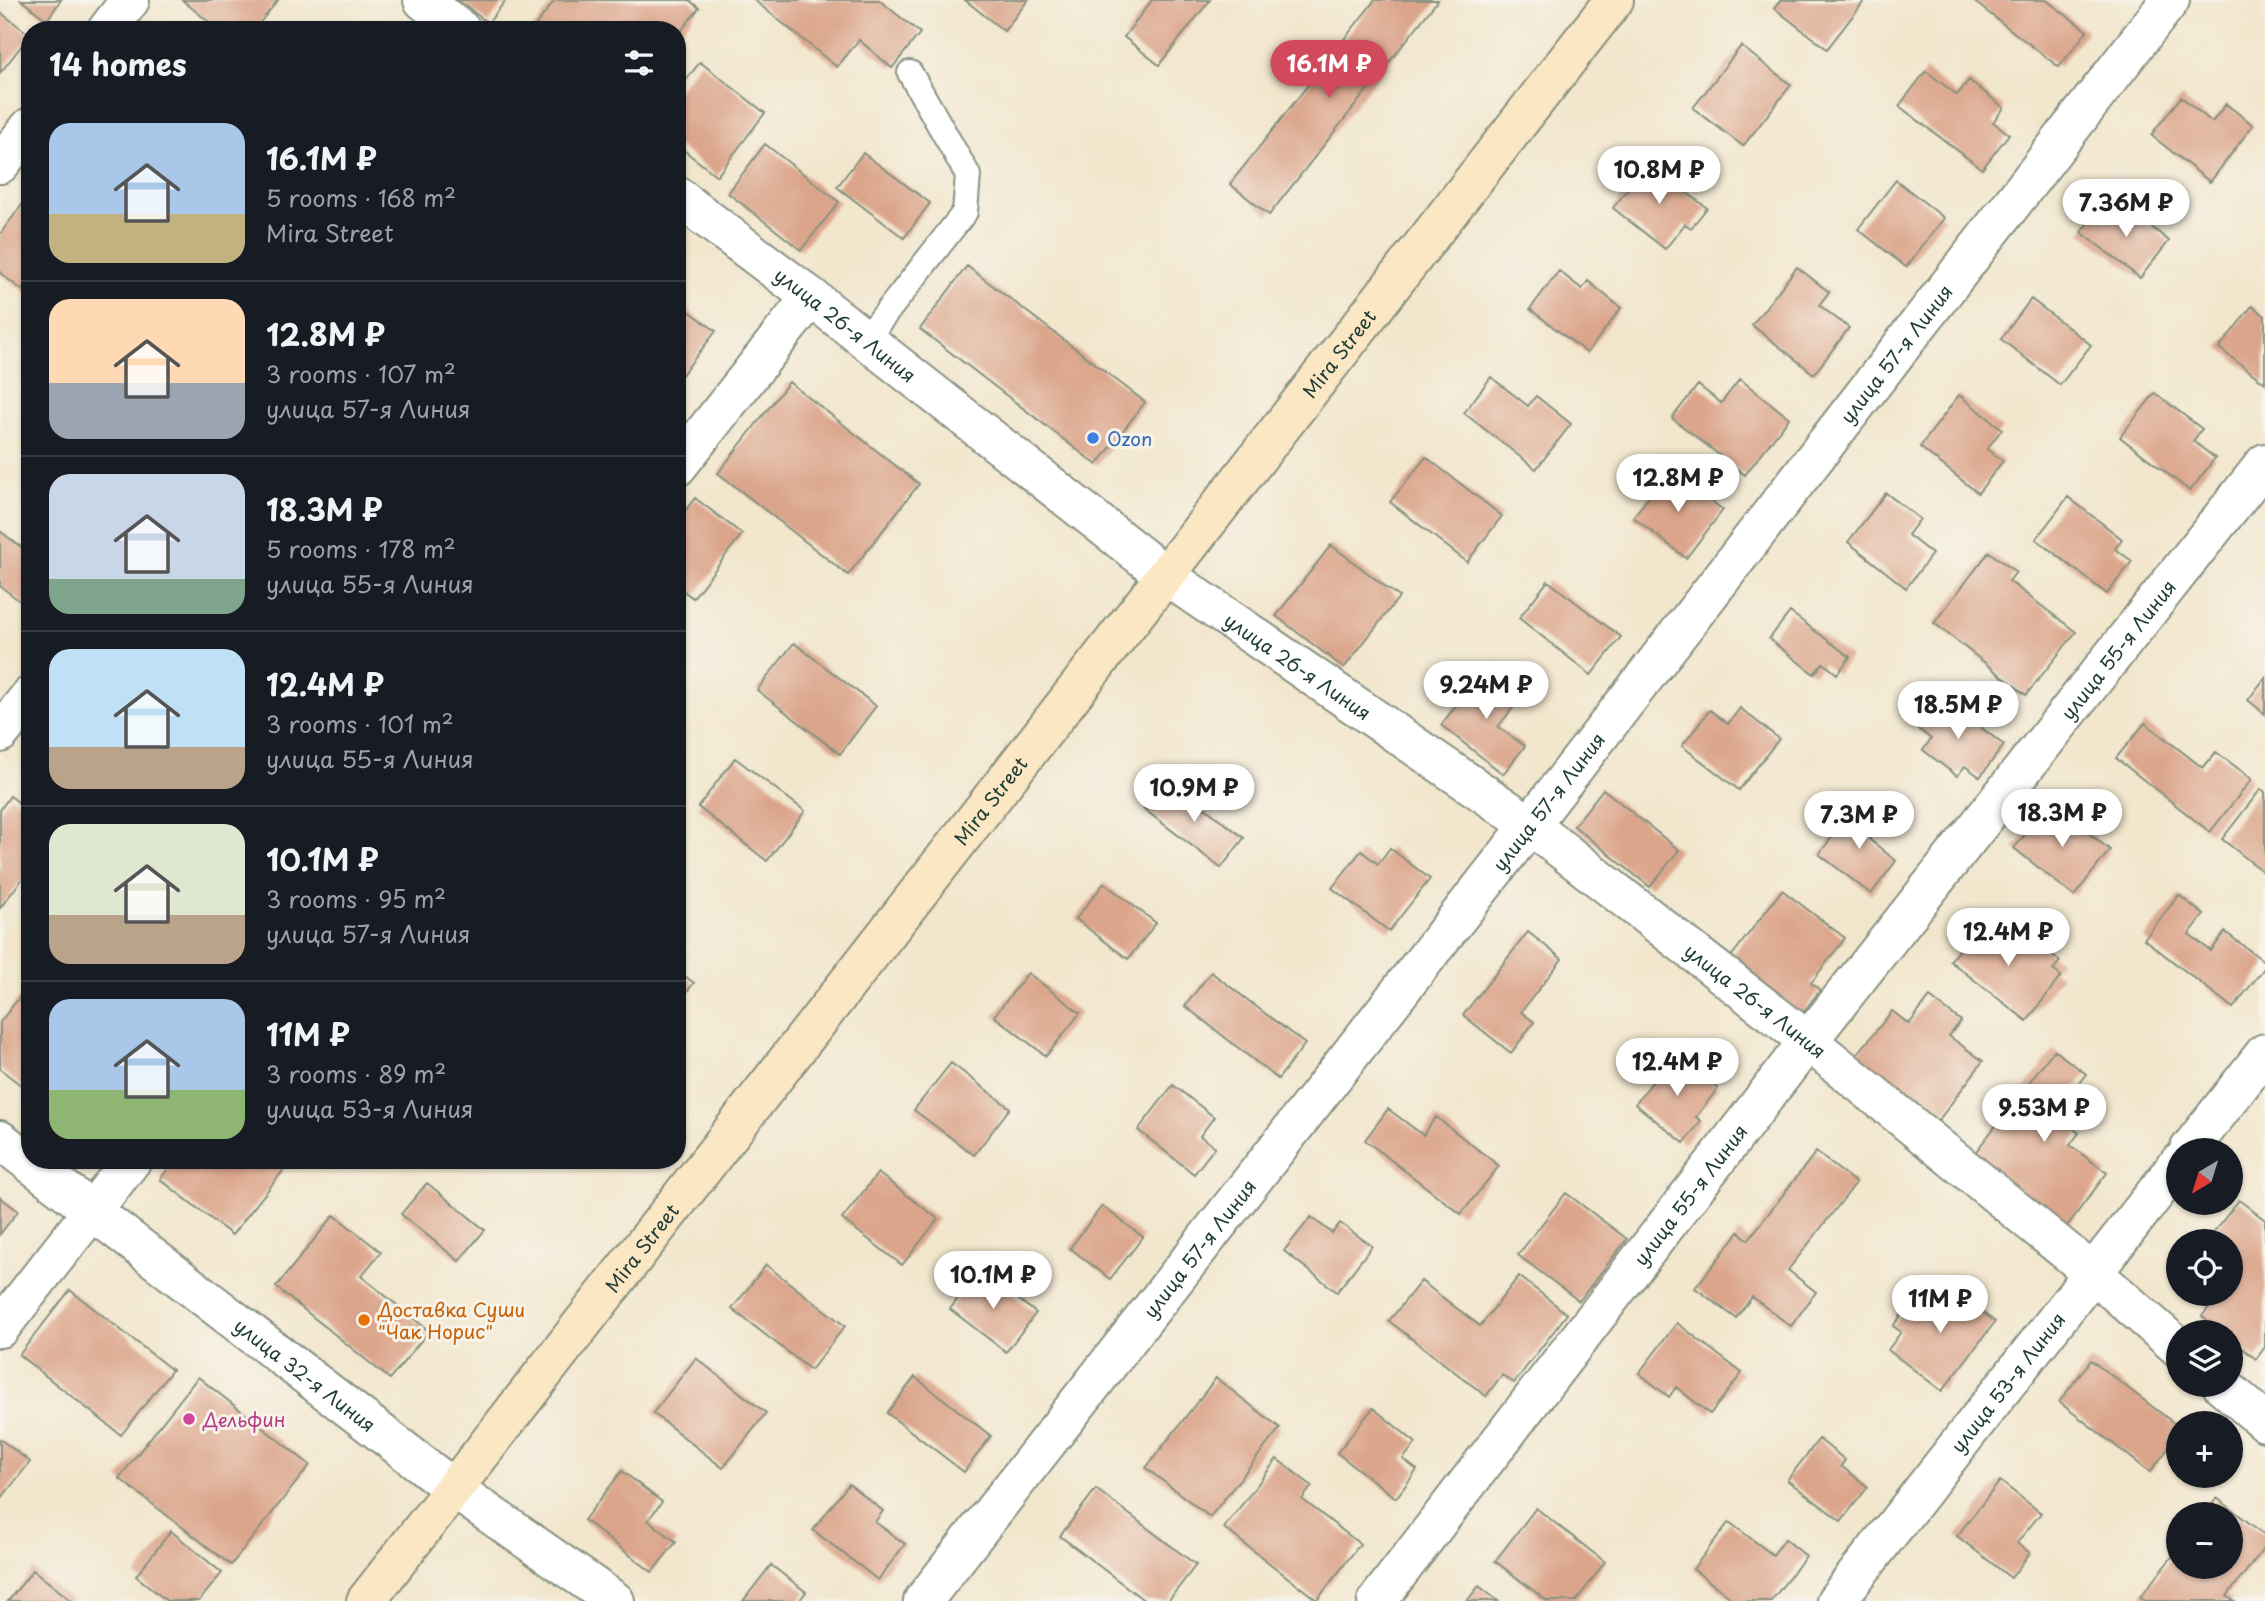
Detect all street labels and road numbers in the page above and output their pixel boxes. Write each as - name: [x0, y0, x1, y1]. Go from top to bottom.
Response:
- street label: улица 26-я Линия: [769, 260, 922, 389]
- street label: улица 57-я Линия: [1833, 278, 1959, 429]
- street label: Mira Street: [1295, 303, 1382, 404]
- street label: улица 55-я Линия: [2053, 573, 2182, 725]
- street label: улица 26-я Линия: [1219, 606, 1377, 726]
- street label: улица 57-я Линия: [1485, 726, 1611, 877]
- street label: Mira Street: [947, 750, 1034, 851]
- street label: улица 26-я Линия: [1679, 936, 1832, 1064]
- street label: улица 55-я Линия: [1626, 1118, 1753, 1271]
- street label: улица 57-я Линия: [1136, 1173, 1262, 1323]
- street label: Mira Street: [598, 1197, 685, 1298]
- street label: улица 53-я Линия: [1943, 1306, 2071, 1458]
- street label: улица 32-я Линия: [229, 1311, 382, 1438]

